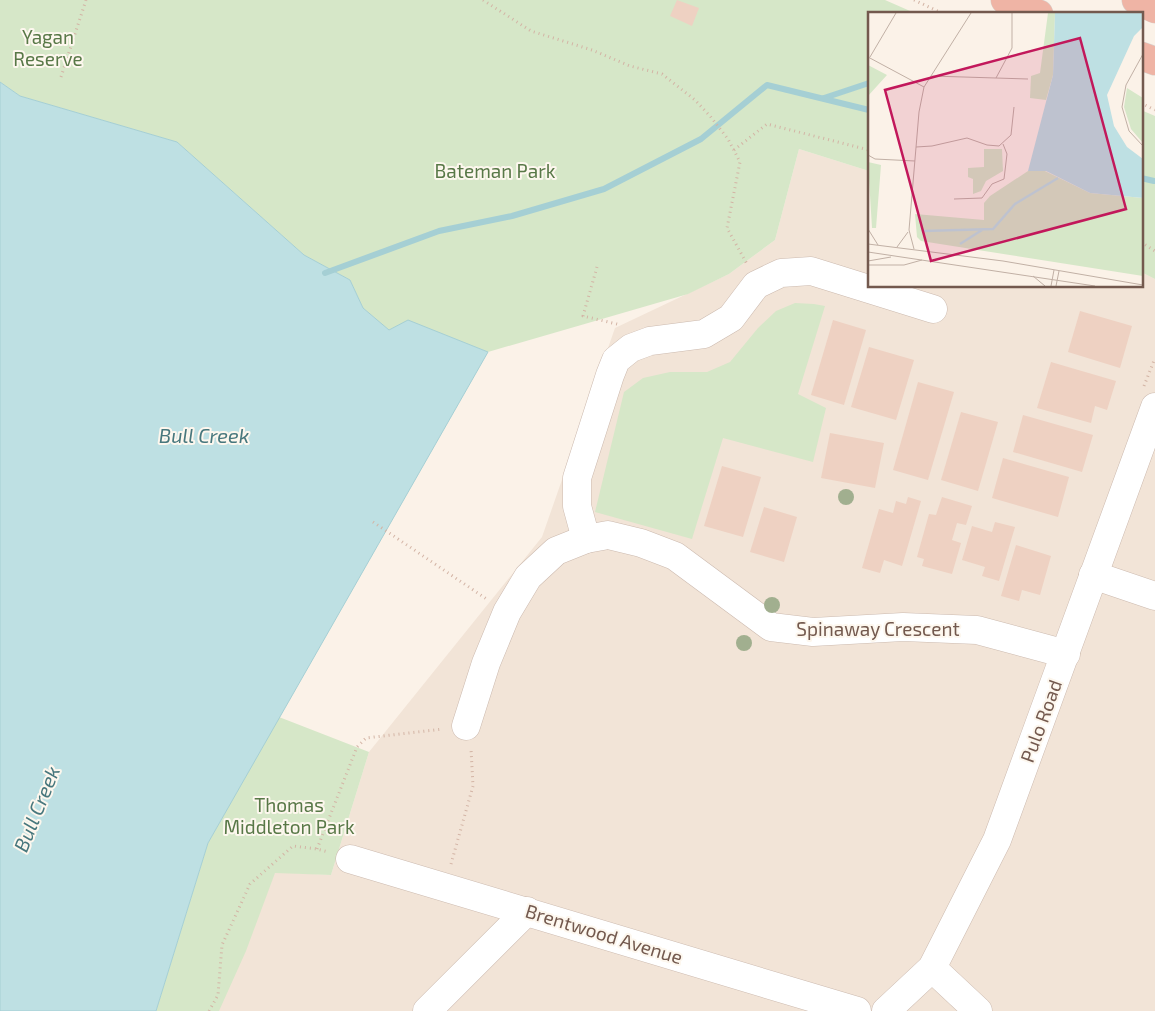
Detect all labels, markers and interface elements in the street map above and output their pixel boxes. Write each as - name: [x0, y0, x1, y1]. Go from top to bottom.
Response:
- inset map: [868, 12, 1142, 288]
- park label: Yagan Reserve: [13, 25, 83, 70]
- park label: Bateman Park: [435, 159, 556, 182]
- water label: Bull Creek: [159, 423, 249, 447]
- street label: Spinaway Crescent: [796, 617, 960, 640]
- street label: Pulo Road: [1015, 676, 1066, 765]
- water label: Bull Creek: [8, 762, 64, 855]
- park label: Thomas Middleton Park: [223, 793, 355, 838]
- street label: Brentwood Avenue: [523, 899, 686, 968]

